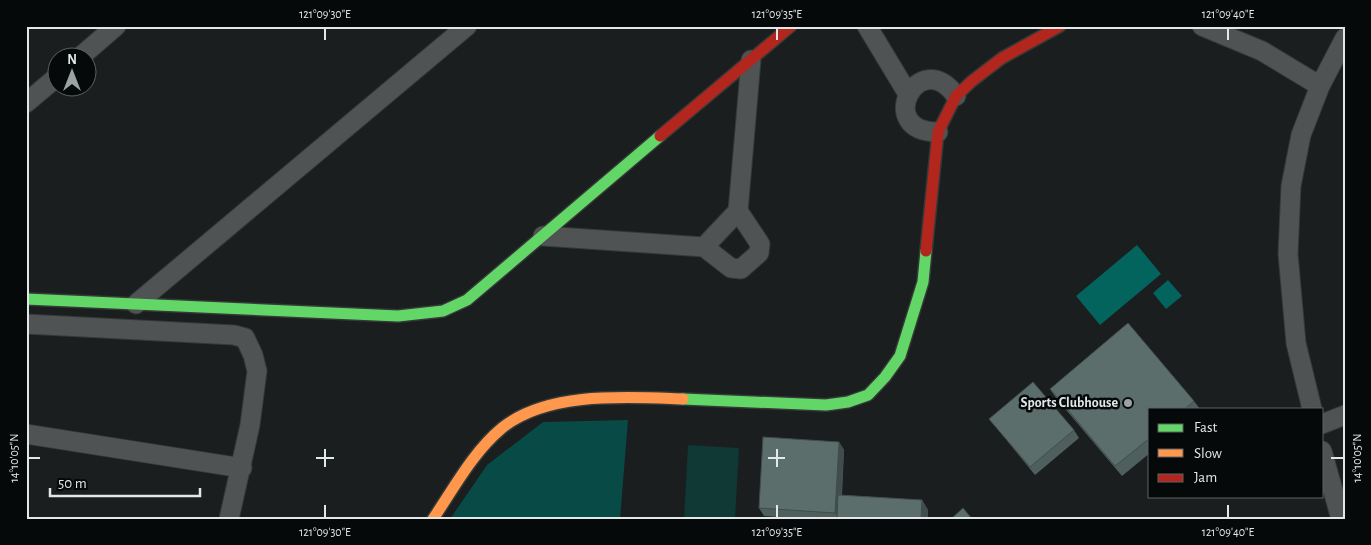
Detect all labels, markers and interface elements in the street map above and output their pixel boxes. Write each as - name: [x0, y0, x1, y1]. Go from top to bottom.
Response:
- text: 121°09'30"E: [299, 8, 351, 20]
- text: 121°09'35"E: [752, 8, 802, 20]
- text: 121°09'40"E: [1202, 8, 1254, 20]
- north arrow: [48, 48, 98, 98]
- text: N: [67, 53, 77, 67]
- place label: Sports Clubhouse: [1021, 396, 1118, 410]
- marker: Sports Clubhouse: [1122, 397, 1134, 409]
- legend: [1148, 408, 1324, 498]
- text: Fast: [1194, 420, 1218, 435]
- text: 14°10'05"N: [8, 434, 20, 482]
- text: 14°10'05"N: [1351, 434, 1363, 482]
- text: Slow: [1194, 446, 1222, 461]
- scale bar: [50, 465, 200, 497]
- text: Jam: [1194, 470, 1217, 485]
- text: 50 m: [58, 476, 87, 491]
- text: 121°09'30"E: [299, 526, 351, 538]
- text: 121°09'35"E: [752, 526, 802, 538]
- text: 121°09'40"E: [1202, 526, 1254, 538]

